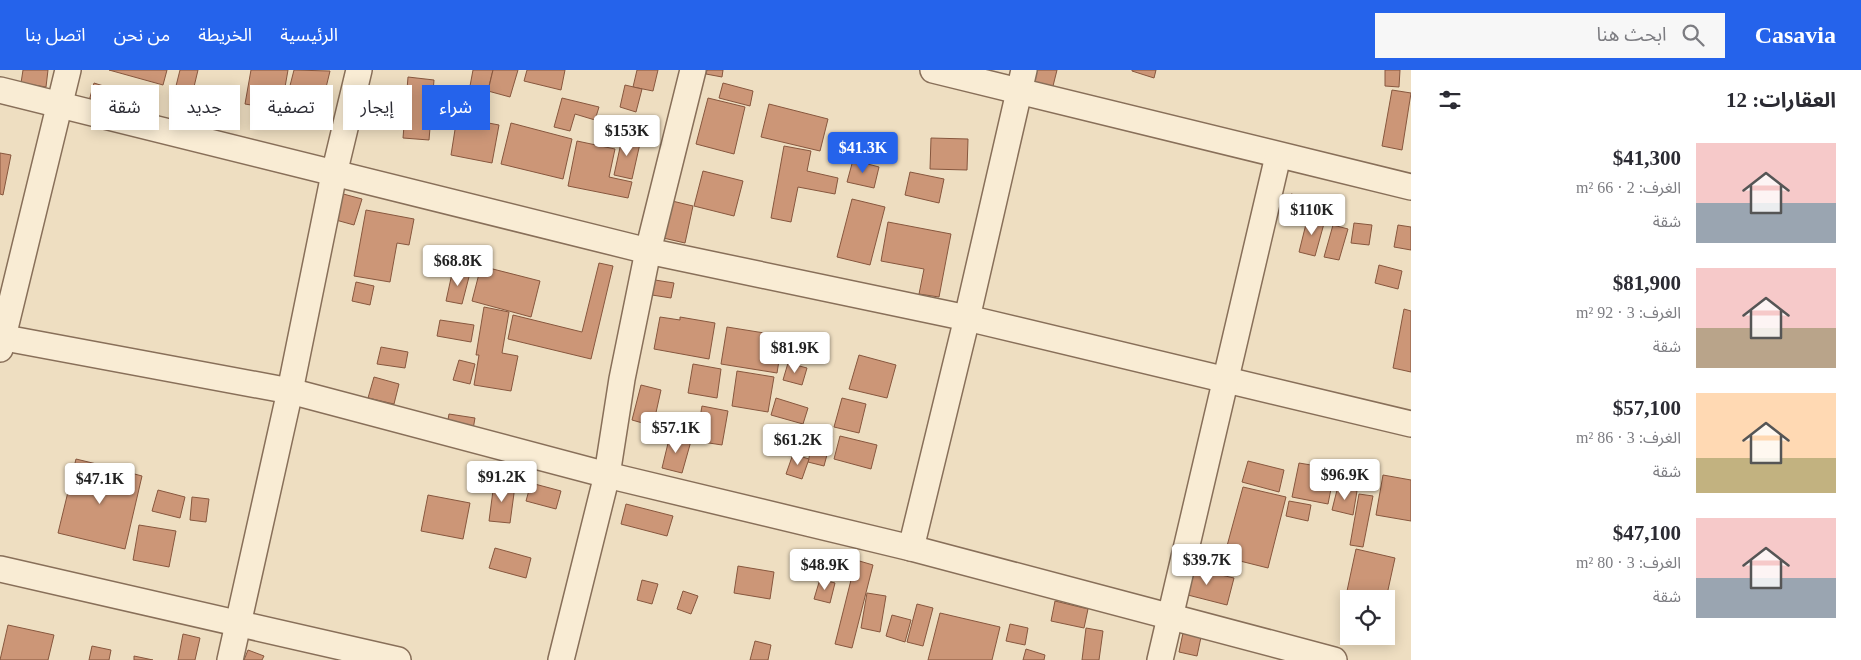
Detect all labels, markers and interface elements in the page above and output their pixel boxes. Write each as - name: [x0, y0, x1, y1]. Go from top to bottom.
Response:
- search box: [1375, 13, 1725, 58]
- icon: search: [1679, 21, 1707, 49]
- text: Casavia: [1755, 22, 1836, 48]
- text: ابحث هنا: [1596, 24, 1667, 45]
- text: اتصل بنا: [25, 25, 86, 45]
- text: من نحن: [114, 25, 170, 45]
- text: الخريطة: [198, 25, 252, 45]
- text: الرئيسية: [280, 25, 338, 45]
- chip: شقة: [91, 85, 159, 130]
- chip: جديد: [169, 85, 240, 130]
- chip: تصفية: [250, 85, 333, 130]
- chip: إيجار: [343, 85, 412, 130]
- chip: شراء: [422, 85, 490, 130]
- icon: filters: [1436, 86, 1464, 114]
- text: العقارات: 12: [1726, 88, 1836, 112]
- pin: $153K: [592, 114, 662, 157]
- text: $153K: [605, 122, 649, 139]
- pin: $41.3K: [822, 132, 904, 174]
- text: $41.3K: [839, 139, 887, 156]
- text: $41,300: [1613, 146, 1681, 170]
- icon: home: [1736, 163, 1796, 223]
- text: الغرف: 2 · 66 m²: [1576, 179, 1681, 196]
- pin: $110K: [1277, 194, 1347, 236]
- text: $110K: [1290, 201, 1334, 218]
- text: شقة: [1653, 213, 1681, 230]
- pin: $68.8K: [417, 244, 499, 287]
- text: $68.8K: [434, 252, 482, 269]
- text: $81,900: [1613, 271, 1681, 295]
- icon: home: [1736, 288, 1796, 348]
- text: الغرف: 3 · 92 m²: [1576, 304, 1681, 321]
- pin: $81.9K: [754, 332, 836, 374]
- text: شقة: [1653, 338, 1681, 355]
- text: $81.9K: [771, 339, 819, 356]
- text: $57,100: [1613, 396, 1681, 420]
- pin: $57.1K: [635, 412, 717, 454]
- icon: home: [1736, 413, 1796, 473]
- text: $57.1K: [652, 419, 700, 436]
- pin: $61.2K: [757, 424, 839, 466]
- text: الغرف: 3 · 86 m²: [1576, 429, 1681, 446]
- text: $61.2K: [774, 431, 822, 448]
- pin: $96.9K: [1304, 458, 1386, 501]
- pin: $91.2K: [461, 460, 543, 503]
- pin: $47.1K: [59, 462, 141, 505]
- text: شقة: [1653, 463, 1681, 480]
- text: $96.9K: [1321, 466, 1369, 483]
- text: $91.2K: [478, 468, 526, 485]
- text: $47.1K: [76, 470, 124, 487]
- text: $47,100: [1613, 521, 1681, 545]
- icon: home: [1736, 538, 1796, 598]
- pin: $39.7K: [1166, 544, 1248, 586]
- pin: $48.9K: [784, 548, 866, 591]
- text: $39.7K: [1183, 551, 1231, 568]
- text: الغرف: 3 · 80 m²: [1576, 554, 1681, 571]
- text: $48.9K: [801, 556, 849, 573]
- text: شقة: [1653, 588, 1681, 605]
- map controls: [1340, 590, 1395, 645]
- button: locate: [1340, 590, 1395, 645]

